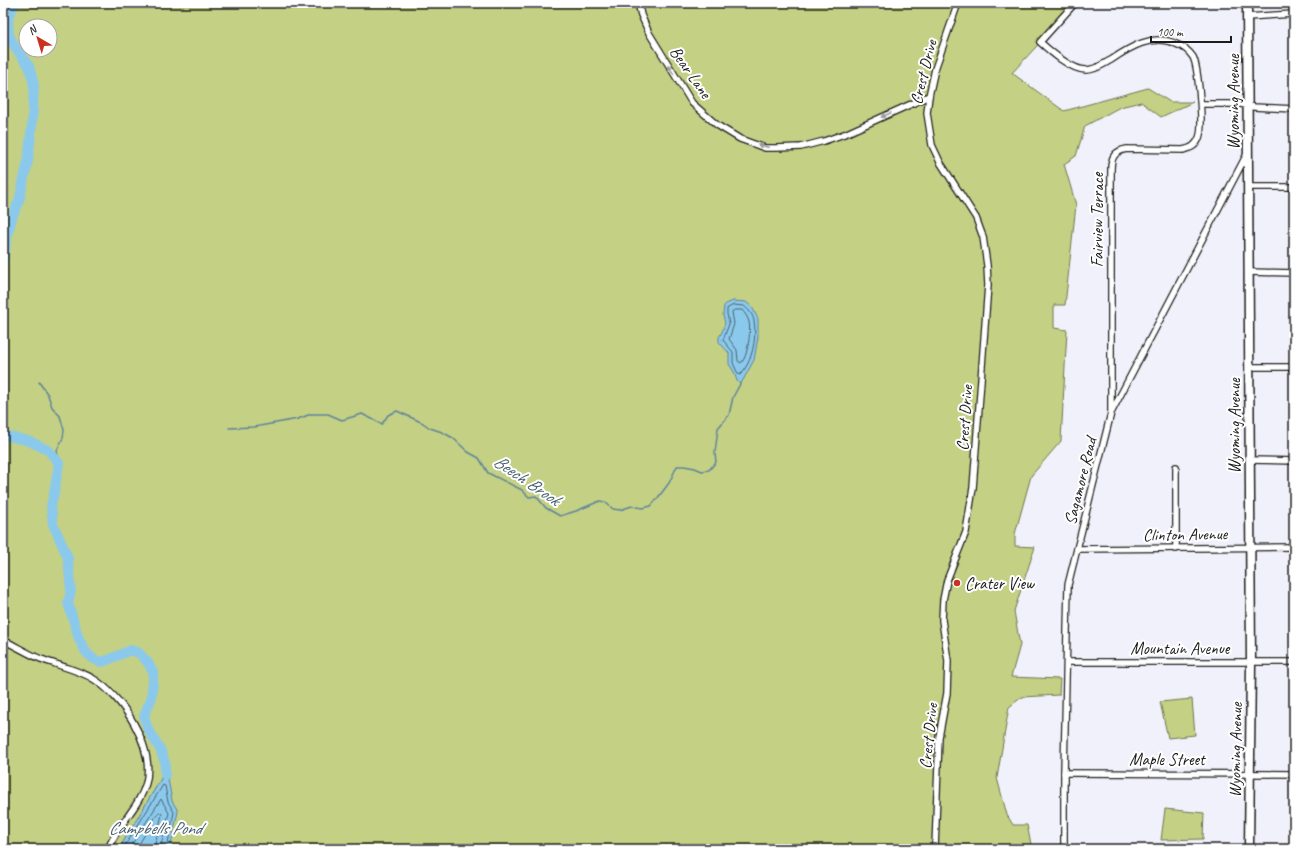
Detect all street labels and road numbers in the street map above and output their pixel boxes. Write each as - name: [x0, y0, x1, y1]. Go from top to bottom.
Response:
- street label: Crest Drive: [905, 36, 942, 106]
- street label: Bear Lane: [665, 42, 717, 104]
- street label: Wyoming Avenue: [1223, 53, 1244, 149]
- street label: Fairview Terrace: [1087, 171, 1108, 267]
- street label: Wyoming Avenue: [1224, 377, 1245, 473]
- street label: Crest Drive: [952, 383, 977, 451]
- street label: Sagamore Road: [1060, 433, 1102, 527]
- street label: Clinton Avenue: [1143, 523, 1229, 546]
- street label: Mountain Avenue: [1131, 638, 1231, 659]
- street label: Crest Drive: [915, 701, 943, 770]
- street label: Wyoming Avenue: [1224, 701, 1247, 798]
- street label: Maple Street: [1129, 749, 1207, 770]

